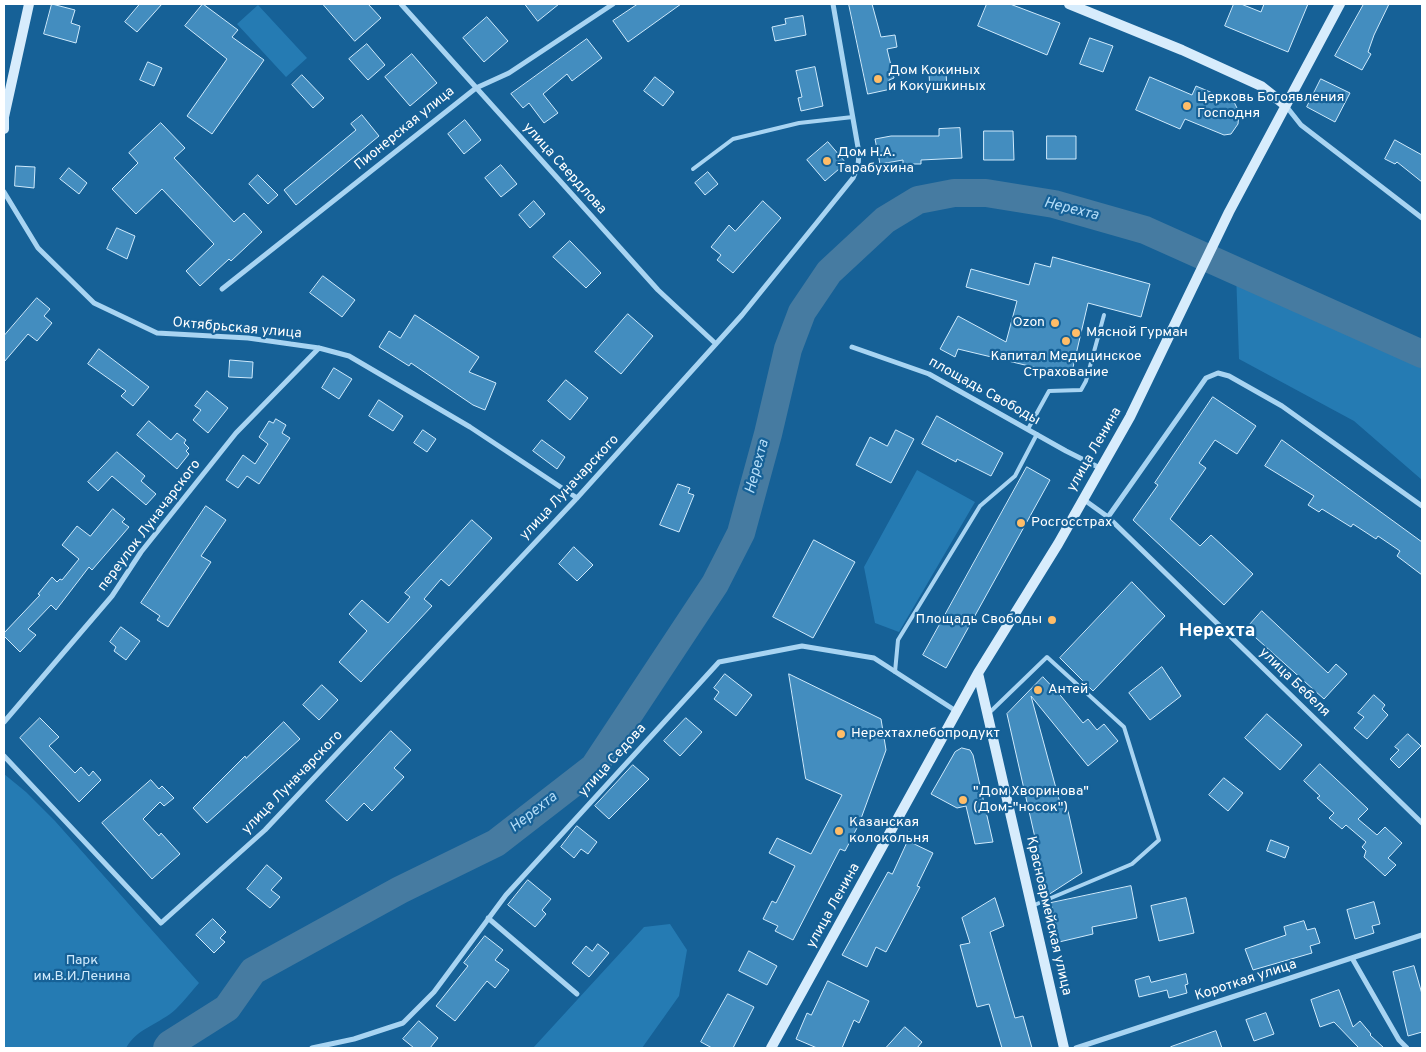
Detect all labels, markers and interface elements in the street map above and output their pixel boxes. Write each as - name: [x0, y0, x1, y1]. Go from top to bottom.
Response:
- place label: Дом Кокиных и Кокушкиных: [888, 63, 986, 95]
- marker: Дом Кокиных и Кокушкиных: [872, 73, 884, 85]
- street label: Пионерская улица: [352, 84, 458, 174]
- place label: Церковь Богоявления Господня: [1197, 90, 1344, 122]
- marker: Церковь Богоявления Господня: [1181, 100, 1193, 112]
- street label: улица Свердлова: [518, 120, 610, 218]
- place label: Дом Н.А. Тарабухина: [837, 145, 914, 178]
- marker: Дом Н.А. Тарабухина: [821, 155, 833, 167]
- water label: Нерехта: [1042, 195, 1100, 225]
- street label: Октябрьская улица: [172, 315, 302, 343]
- place label: Ozon: [1012, 315, 1045, 331]
- marker: Ozon: [1049, 317, 1061, 329]
- place label: Мясной Гурман: [1086, 325, 1188, 341]
- marker: Мясной Гурман: [1070, 327, 1082, 339]
- marker: Капитал Медицинское Страхование: [1060, 335, 1072, 347]
- place label: Капитал Медицинское Страхование: [990, 349, 1142, 382]
- street label: площадь Свободы: [925, 354, 1043, 430]
- street label: улица Ленина: [1064, 405, 1126, 495]
- street label: улица Луначарского: [517, 432, 623, 544]
- water label: Нерехта: [742, 438, 774, 496]
- street label: переулок Луначарского: [95, 457, 205, 595]
- place label: Росгосстрах: [1031, 515, 1112, 531]
- marker: Росгосстрах: [1015, 517, 1027, 529]
- place label: Площадь Свободы: [916, 612, 1042, 628]
- marker: Площадь Свободы: [1046, 614, 1058, 626]
- district label: Нерехта: [1179, 621, 1255, 643]
- street label: улица Бебеля: [1255, 645, 1333, 721]
- place label: Антей: [1048, 682, 1088, 698]
- marker: Антей: [1032, 684, 1044, 696]
- street label: улица Седова: [576, 721, 650, 801]
- place label: Нерехтахлебопродукт: [851, 726, 1000, 742]
- street label: улица Луначарского: [239, 728, 347, 838]
- marker: Нерехтахлебопродукт: [835, 728, 847, 740]
- place label: "Дом Хворинова" (Дом-"носок"): [973, 784, 1089, 816]
- water label: Нерехта: [507, 789, 561, 837]
- marker: "Дом Хворинова" (Дом-"носок"): [957, 794, 969, 806]
- place label: Казанская колокольня: [849, 815, 929, 848]
- marker: Казанская колокольня: [833, 825, 845, 837]
- street label: Красноармейская улица: [1022, 835, 1074, 997]
- street label: улица Ленина: [804, 861, 864, 951]
- park label: Парк им.В.И.Ленина: [34, 953, 130, 986]
- street label: Короткая улица: [1193, 957, 1299, 1005]

